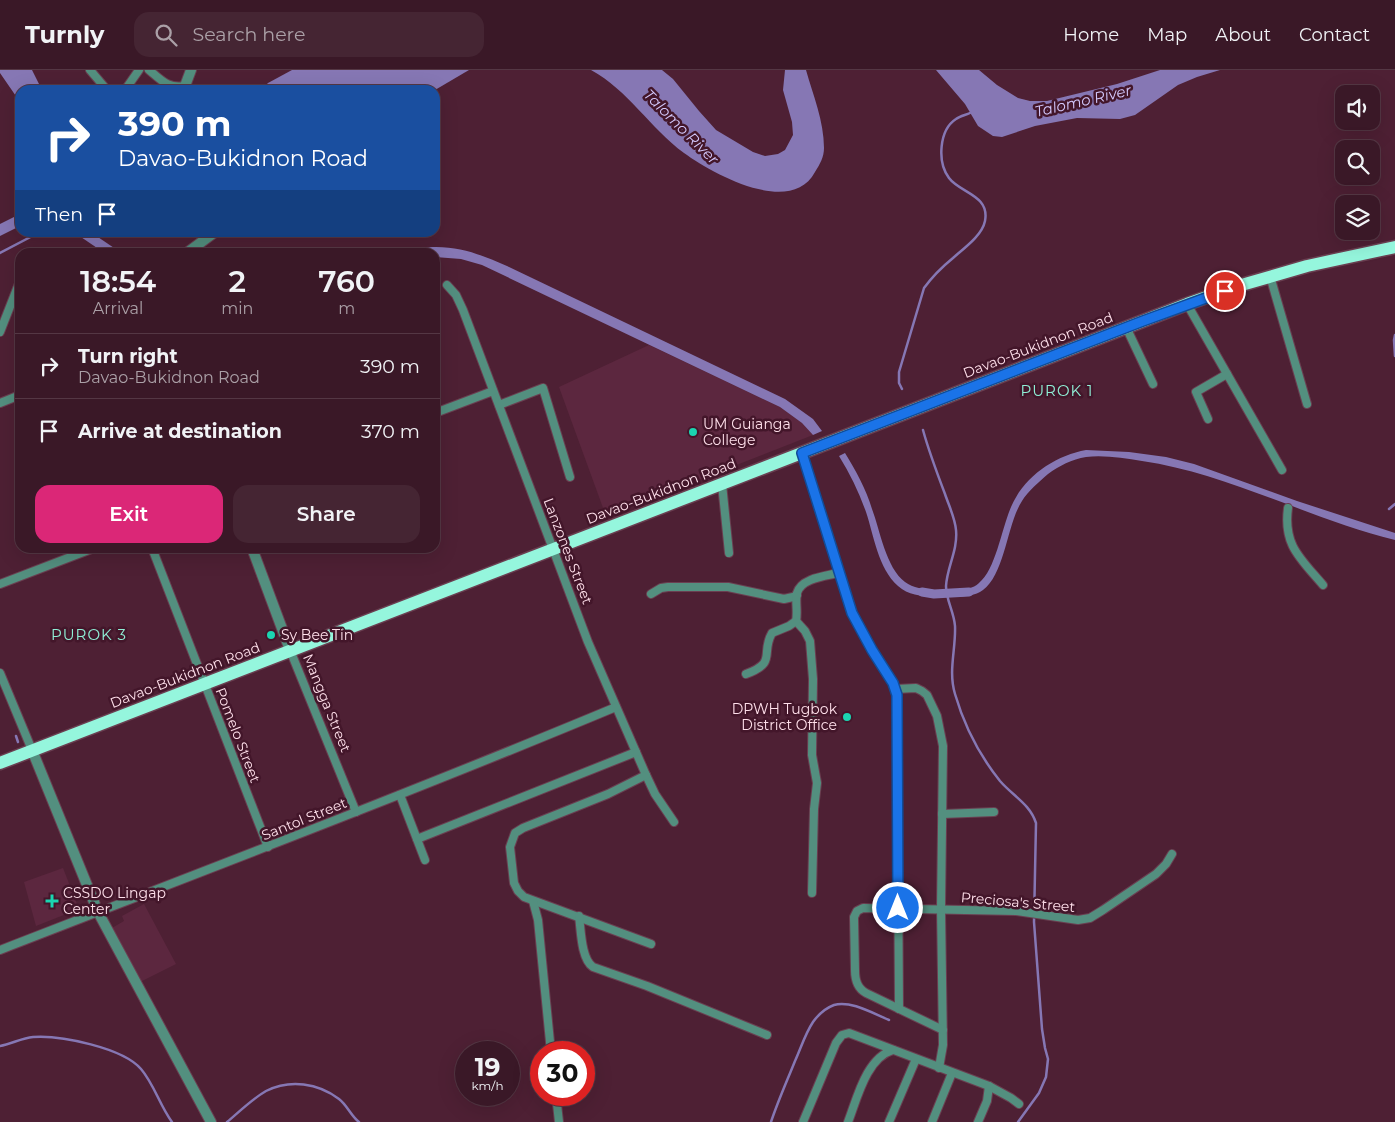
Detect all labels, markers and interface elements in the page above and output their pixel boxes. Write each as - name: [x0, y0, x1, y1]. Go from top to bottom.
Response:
- search box: [134, 12, 484, 57]
- text: Turnly: [25, 20, 104, 49]
- icon: search: [152, 21, 180, 49]
- text: Search here: [192, 23, 305, 46]
- text: Home: [1063, 24, 1119, 46]
- text: Map: [1147, 24, 1187, 46]
- text: About: [1215, 24, 1271, 46]
- text: Contact: [1299, 24, 1370, 46]
- water label: Talomo River: [1033, 80, 1134, 121]
- water label: Talomo River: [640, 85, 724, 169]
- map controls: [1335, 85, 1380, 240]
- button: sound: [1335, 85, 1380, 130]
- text: 390 m: [118, 102, 231, 145]
- icon: right: [35, 105, 100, 170]
- button: search: [1335, 140, 1380, 185]
- text: Davao-Bukidnon Road: [118, 145, 368, 172]
- button: layers: [1335, 195, 1380, 240]
- icon: arrive: [93, 200, 121, 228]
- text: Then: [35, 203, 83, 226]
- text: 18:54: [80, 263, 156, 300]
- text: 2: [229, 263, 246, 300]
- text: 760: [318, 263, 375, 300]
- pin: [1204, 270, 1246, 312]
- icon: arrive: [1211, 277, 1239, 305]
- text: Arrival: [93, 299, 143, 318]
- text: min: [221, 299, 253, 318]
- text: m: [338, 299, 355, 318]
- street label: Davao-Bukidnon Road: [961, 308, 1115, 382]
- text: Turn right: [78, 345, 178, 368]
- icon: right: [35, 352, 63, 380]
- text: 390 m: [360, 355, 420, 378]
- text: Davao-Bukidnon Road: [78, 368, 260, 387]
- district label: PUROK 1: [1020, 381, 1094, 400]
- place label: UM Guianga College: [703, 415, 791, 449]
- icon: arrive: [35, 417, 63, 445]
- text: Arrive at destination: [78, 420, 282, 443]
- text: 370 m: [361, 420, 420, 443]
- marker: UM Guianga College: [687, 426, 699, 438]
- street label: Davao-Bukidnon Road: [584, 454, 738, 528]
- button: Exit: [35, 485, 223, 543]
- button: Share: [233, 485, 420, 543]
- street label: Lanzones Street: [539, 495, 597, 607]
- district label: PUROK 3: [51, 625, 127, 644]
- place label: Sy Bee Tin: [281, 626, 353, 644]
- marker: Sy Bee Tin: [265, 629, 277, 641]
- street label: Davao-Bukidnon Road: [108, 638, 262, 712]
- street label: Mangga Street: [299, 651, 355, 755]
- street label: Pomelo Street: [212, 685, 265, 785]
- place label: DPWH Tugbok District Office: [732, 700, 838, 734]
- marker: DPWH Tugbok District Office: [841, 711, 853, 723]
- street label: Santol Street: [259, 794, 350, 844]
- position arrow: [871, 881, 923, 933]
- place label: CSSDO Lingap Center: [63, 884, 166, 918]
- street label: Preciosa's Street: [960, 888, 1076, 916]
- marker: CSSDO Lingap Center: [45, 894, 59, 908]
- speed limit sign: 30: [530, 1041, 595, 1106]
- text: 19: [475, 1052, 500, 1082]
- text: km/h: [471, 1078, 504, 1093]

